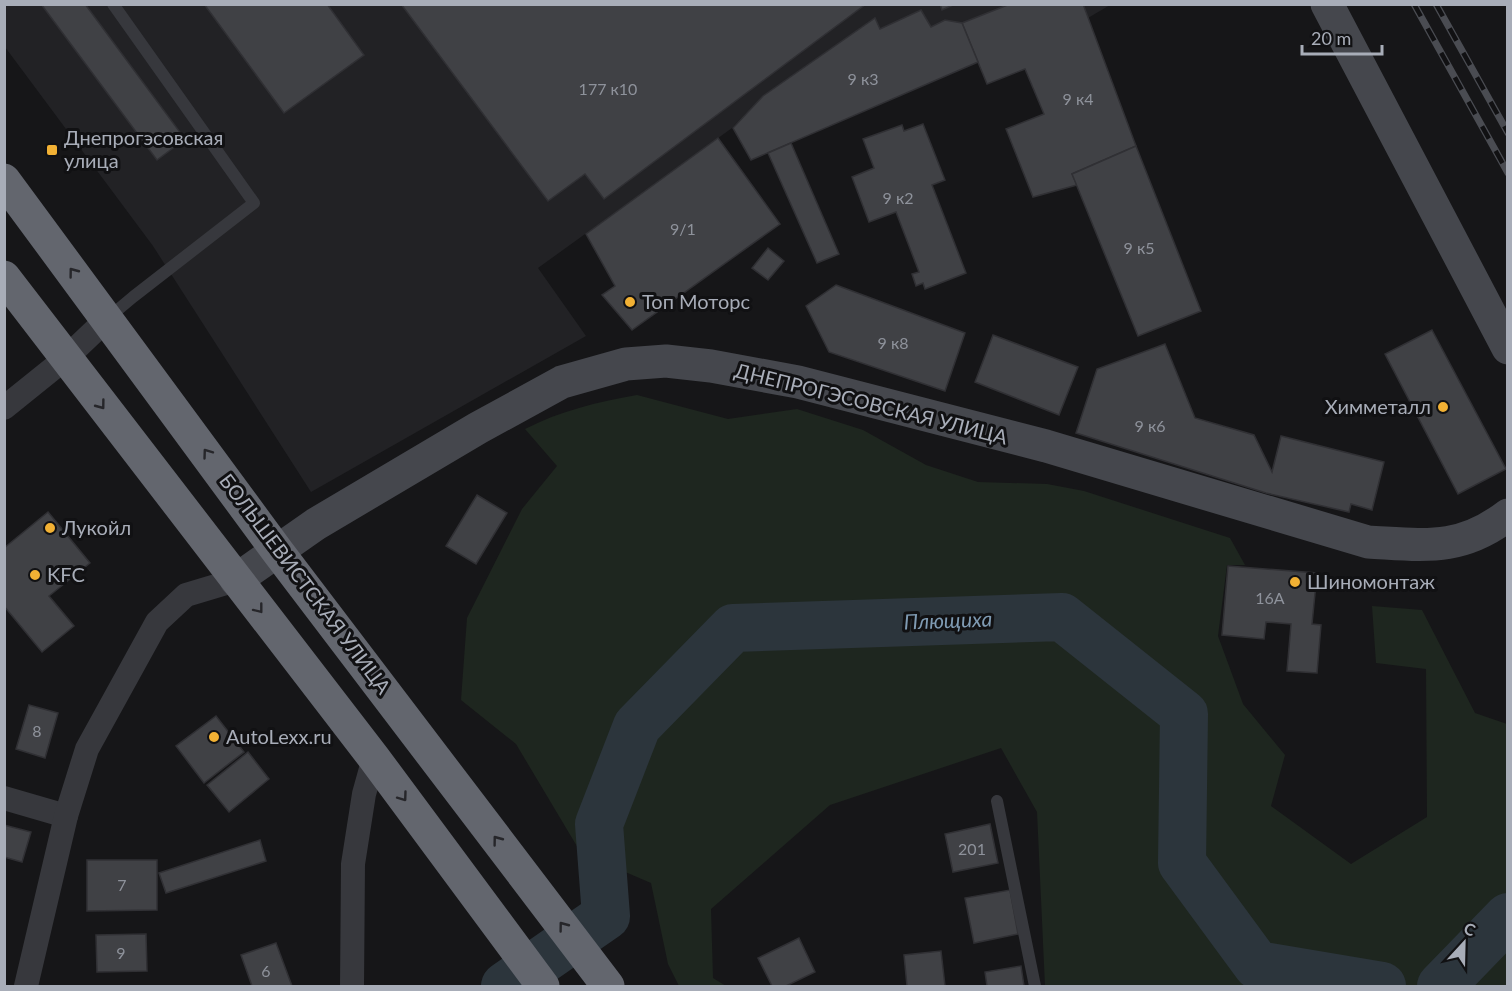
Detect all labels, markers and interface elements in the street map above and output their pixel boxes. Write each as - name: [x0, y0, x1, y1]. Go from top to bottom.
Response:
- scale bar: [1302, 18, 1382, 56]
- text: 20 m: [1311, 27, 1351, 49]
- house number: 9 к3: [848, 69, 878, 88]
- house number: 177 к10: [579, 79, 637, 98]
- house number: 9 к4: [1063, 89, 1093, 108]
- place label: Днепрогэсовская улица: [64, 125, 223, 172]
- marker: Днепрогэсовская улица: [45, 143, 59, 157]
- house number: 9 к2: [883, 188, 913, 207]
- house number: 9/1: [670, 219, 696, 238]
- house number: 9 к5: [1124, 238, 1154, 257]
- one-way arrow: [70, 267, 81, 278]
- place label: Топ Моторс: [642, 289, 751, 313]
- marker: Топ Моторс: [623, 295, 637, 309]
- house number: 9 к8: [878, 333, 908, 352]
- street label: ДНЕПРОГЭСОВСКАЯ УЛИЦА: [732, 357, 1011, 449]
- place label: Химметалл: [1325, 394, 1431, 418]
- one-way arrow: [94, 398, 105, 409]
- marker: Химметалл: [1436, 400, 1450, 414]
- house number: 9 к6: [1135, 416, 1165, 435]
- one-way arrow: [203, 449, 214, 460]
- street label: БОЛЬШЕВИСТСКАЯ УЛИЦА: [215, 469, 397, 699]
- place label: Лукойл: [61, 515, 131, 539]
- marker: Лукойл: [43, 521, 57, 535]
- place label: KFC: [47, 562, 85, 586]
- marker: KFC: [28, 568, 42, 582]
- place label: Шиномонтаж: [1307, 569, 1435, 593]
- marker: Шиномонтаж: [1288, 575, 1302, 589]
- house number: 16А: [1255, 588, 1285, 607]
- one-way arrow: [251, 603, 262, 614]
- water label: Плющиха: [903, 605, 993, 634]
- house number: 8: [32, 721, 42, 740]
- place label: AutoLexx.ru: [226, 724, 332, 748]
- marker: AutoLexx.ru: [207, 730, 221, 744]
- one-way arrow: [396, 791, 407, 802]
- one-way arrow: [494, 835, 505, 846]
- house number: 201: [958, 839, 986, 858]
- house number: 7: [117, 875, 127, 894]
- north arrow: [1434, 913, 1494, 973]
- text: С: [1461, 918, 1479, 940]
- one-way arrow: [560, 922, 571, 933]
- house number: 9: [116, 943, 126, 962]
- house number: 6: [261, 961, 271, 980]

